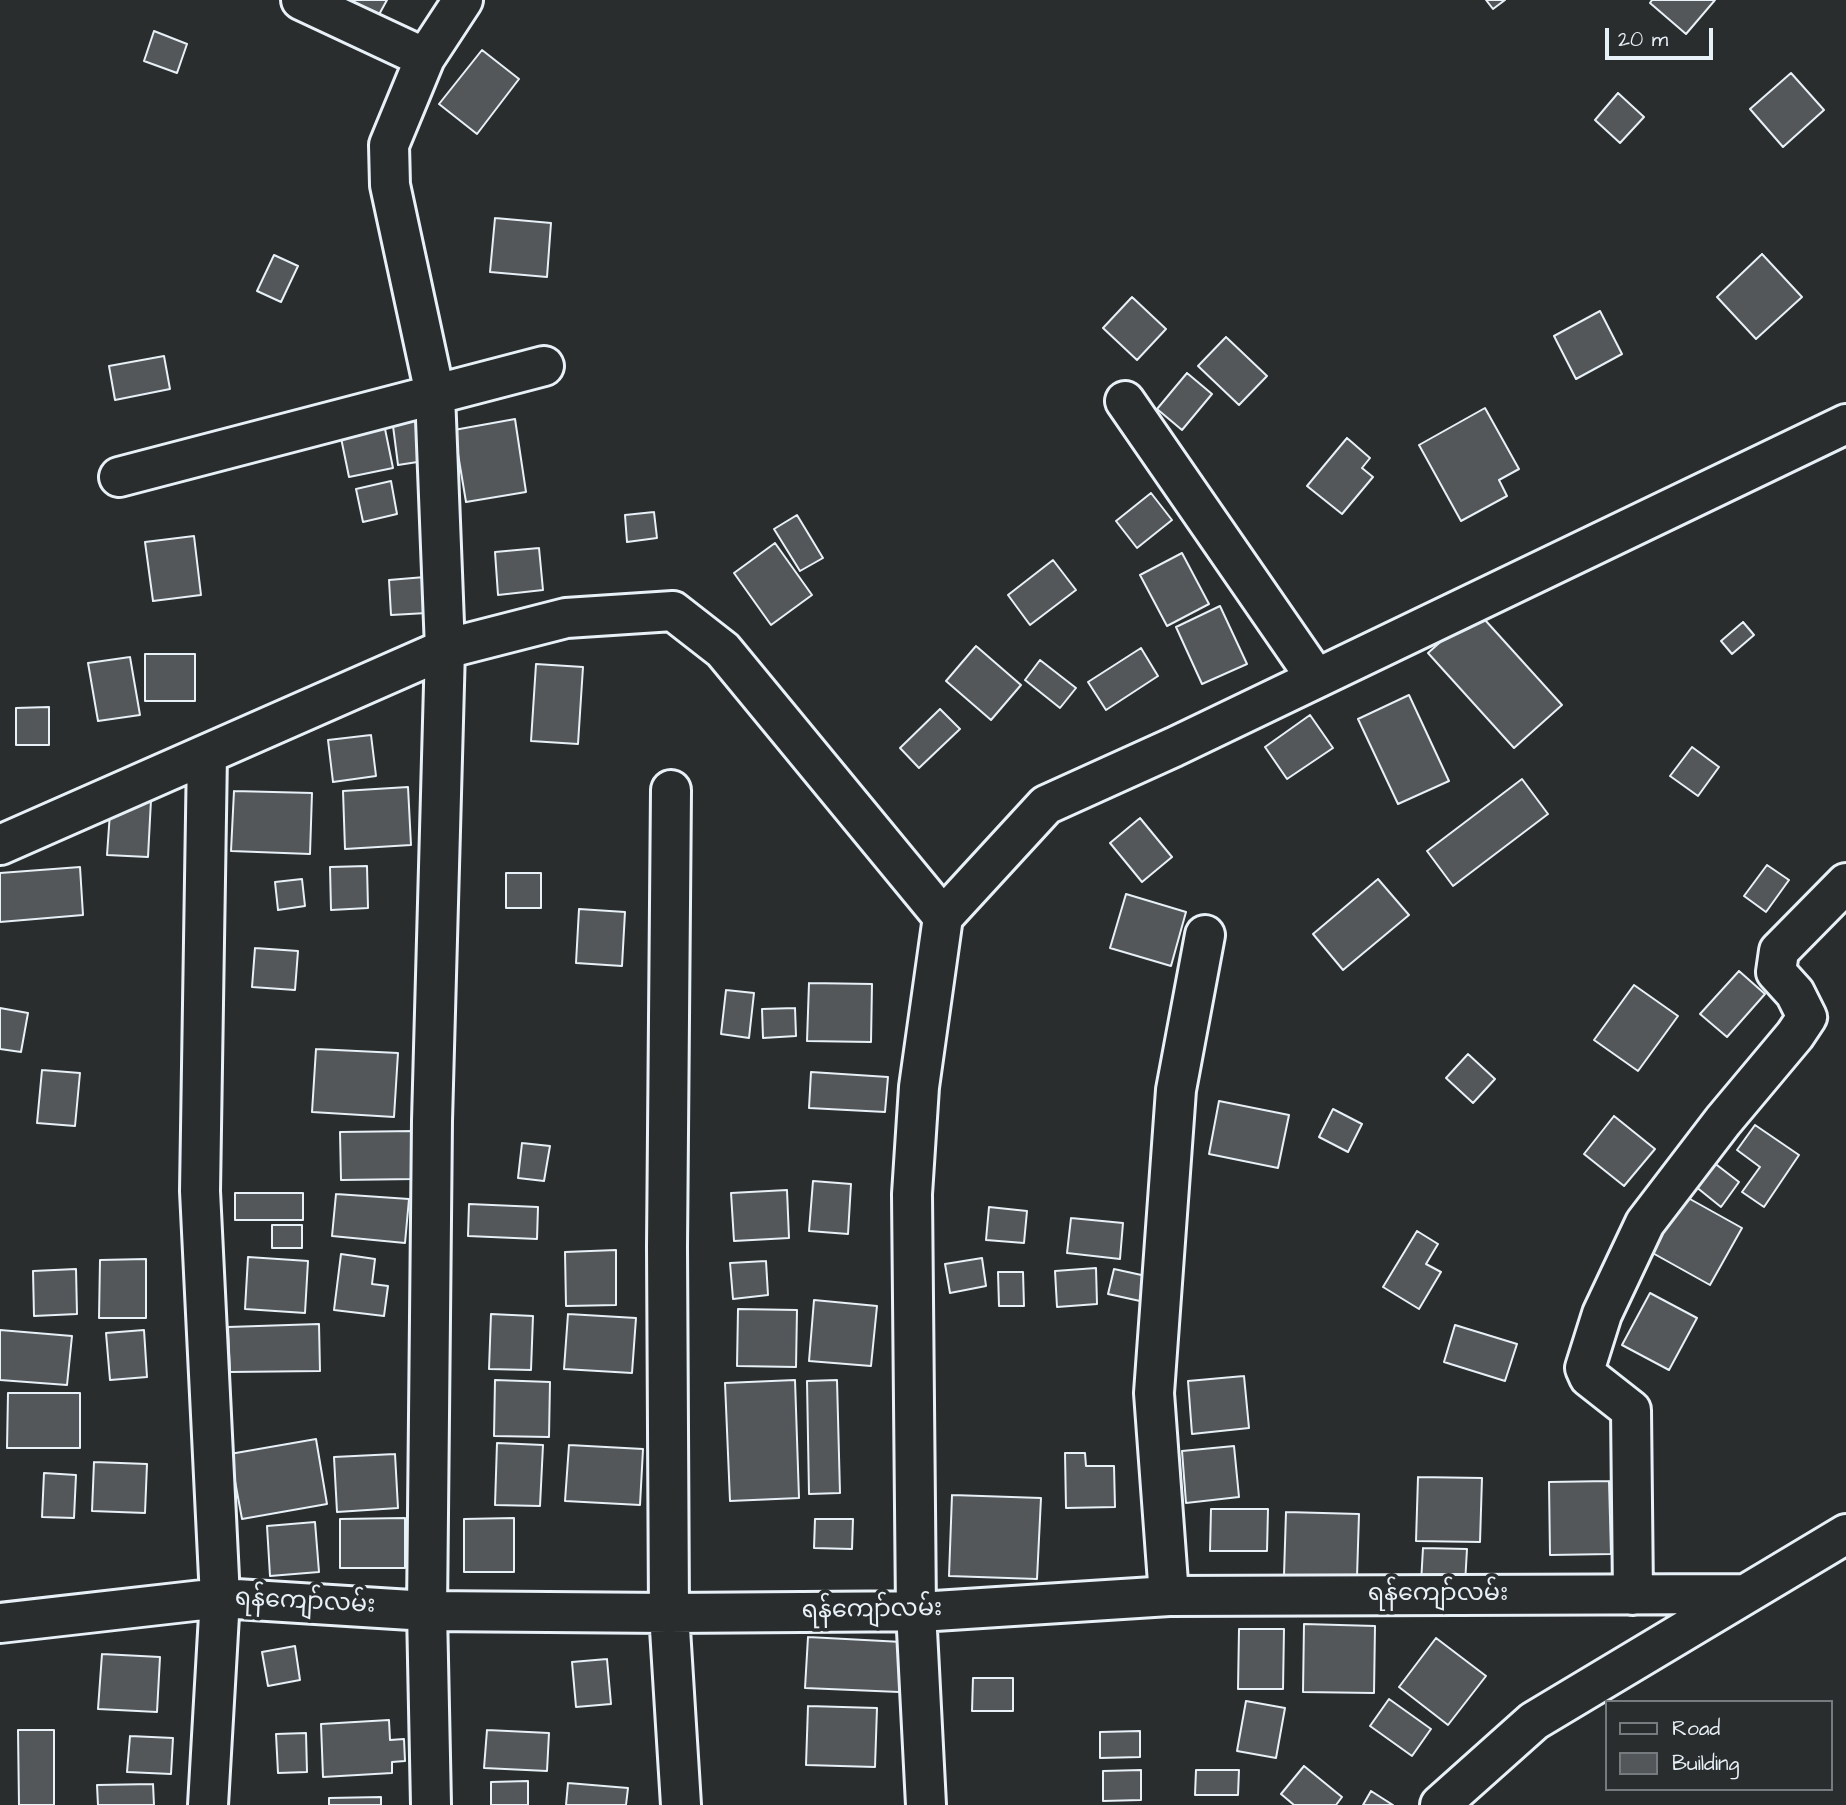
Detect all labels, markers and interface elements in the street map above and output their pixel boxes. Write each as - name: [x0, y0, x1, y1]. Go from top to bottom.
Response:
- scale bar: [1608, 14, 1716, 58]
- text: 20 m: [1618, 25, 1668, 54]
- street label: ရန်ကျော်လမ်း: [1368, 1581, 1508, 1609]
- street label: ရန်ကျော်လမ်း: [234, 1585, 376, 1621]
- street label: ရန်ကျော်လမ်း: [801, 1595, 943, 1627]
- legend: [1604, 1700, 1832, 1791]
- text: Road: [1672, 1714, 1720, 1743]
- text: Building: [1672, 1749, 1739, 1778]

